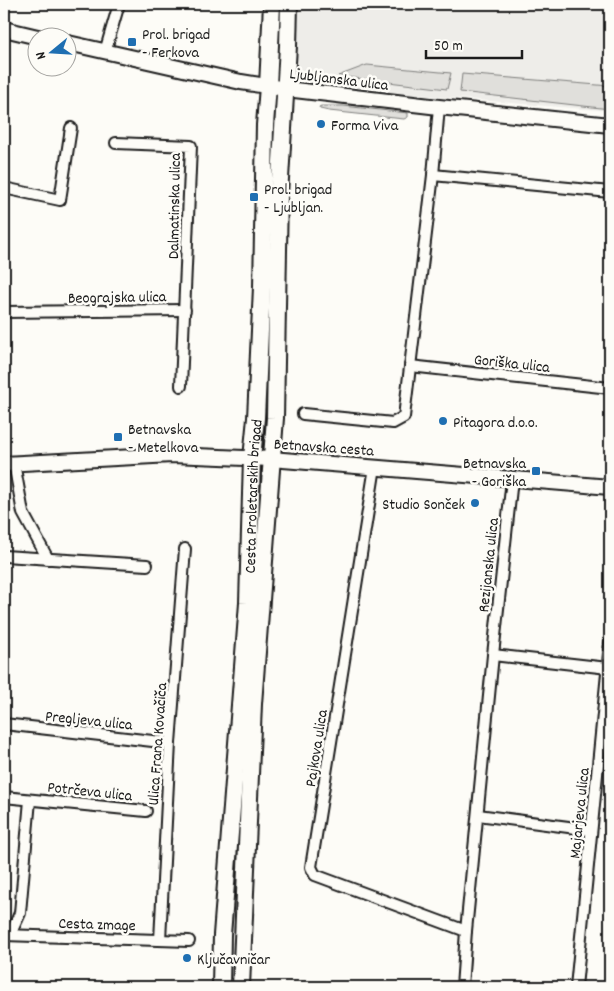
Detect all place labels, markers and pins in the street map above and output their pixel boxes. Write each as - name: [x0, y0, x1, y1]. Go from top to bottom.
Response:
- place label: Prol. brigad - Ferkova: [142, 24, 210, 65]
- marker: Prol. brigad - Ferkova: [126, 36, 138, 48]
- place label: Forma Viva: [331, 115, 399, 138]
- marker: Forma Viva: [315, 118, 327, 130]
- place label: Prol. brigad - Ljubljan.: [264, 179, 332, 220]
- marker: Prol. brigad - Ljubljan.: [248, 191, 260, 203]
- place label: Pitagora d.o.o.: [453, 412, 538, 435]
- marker: Pitagora d.o.o.: [437, 415, 449, 427]
- place label: Betnavska - Metelkova: [128, 419, 199, 460]
- marker: Betnavska - Metelkova: [112, 431, 124, 443]
- place label: Betnavska - Goriška: [463, 453, 526, 494]
- marker: Betnavska - Goriška: [530, 465, 542, 477]
- place label: Studio Sonček: [382, 494, 465, 517]
- marker: Studio Sonček: [469, 497, 481, 509]
- place label: Ključavničar: [197, 949, 270, 972]
- marker: Ključavničar: [181, 952, 193, 964]

